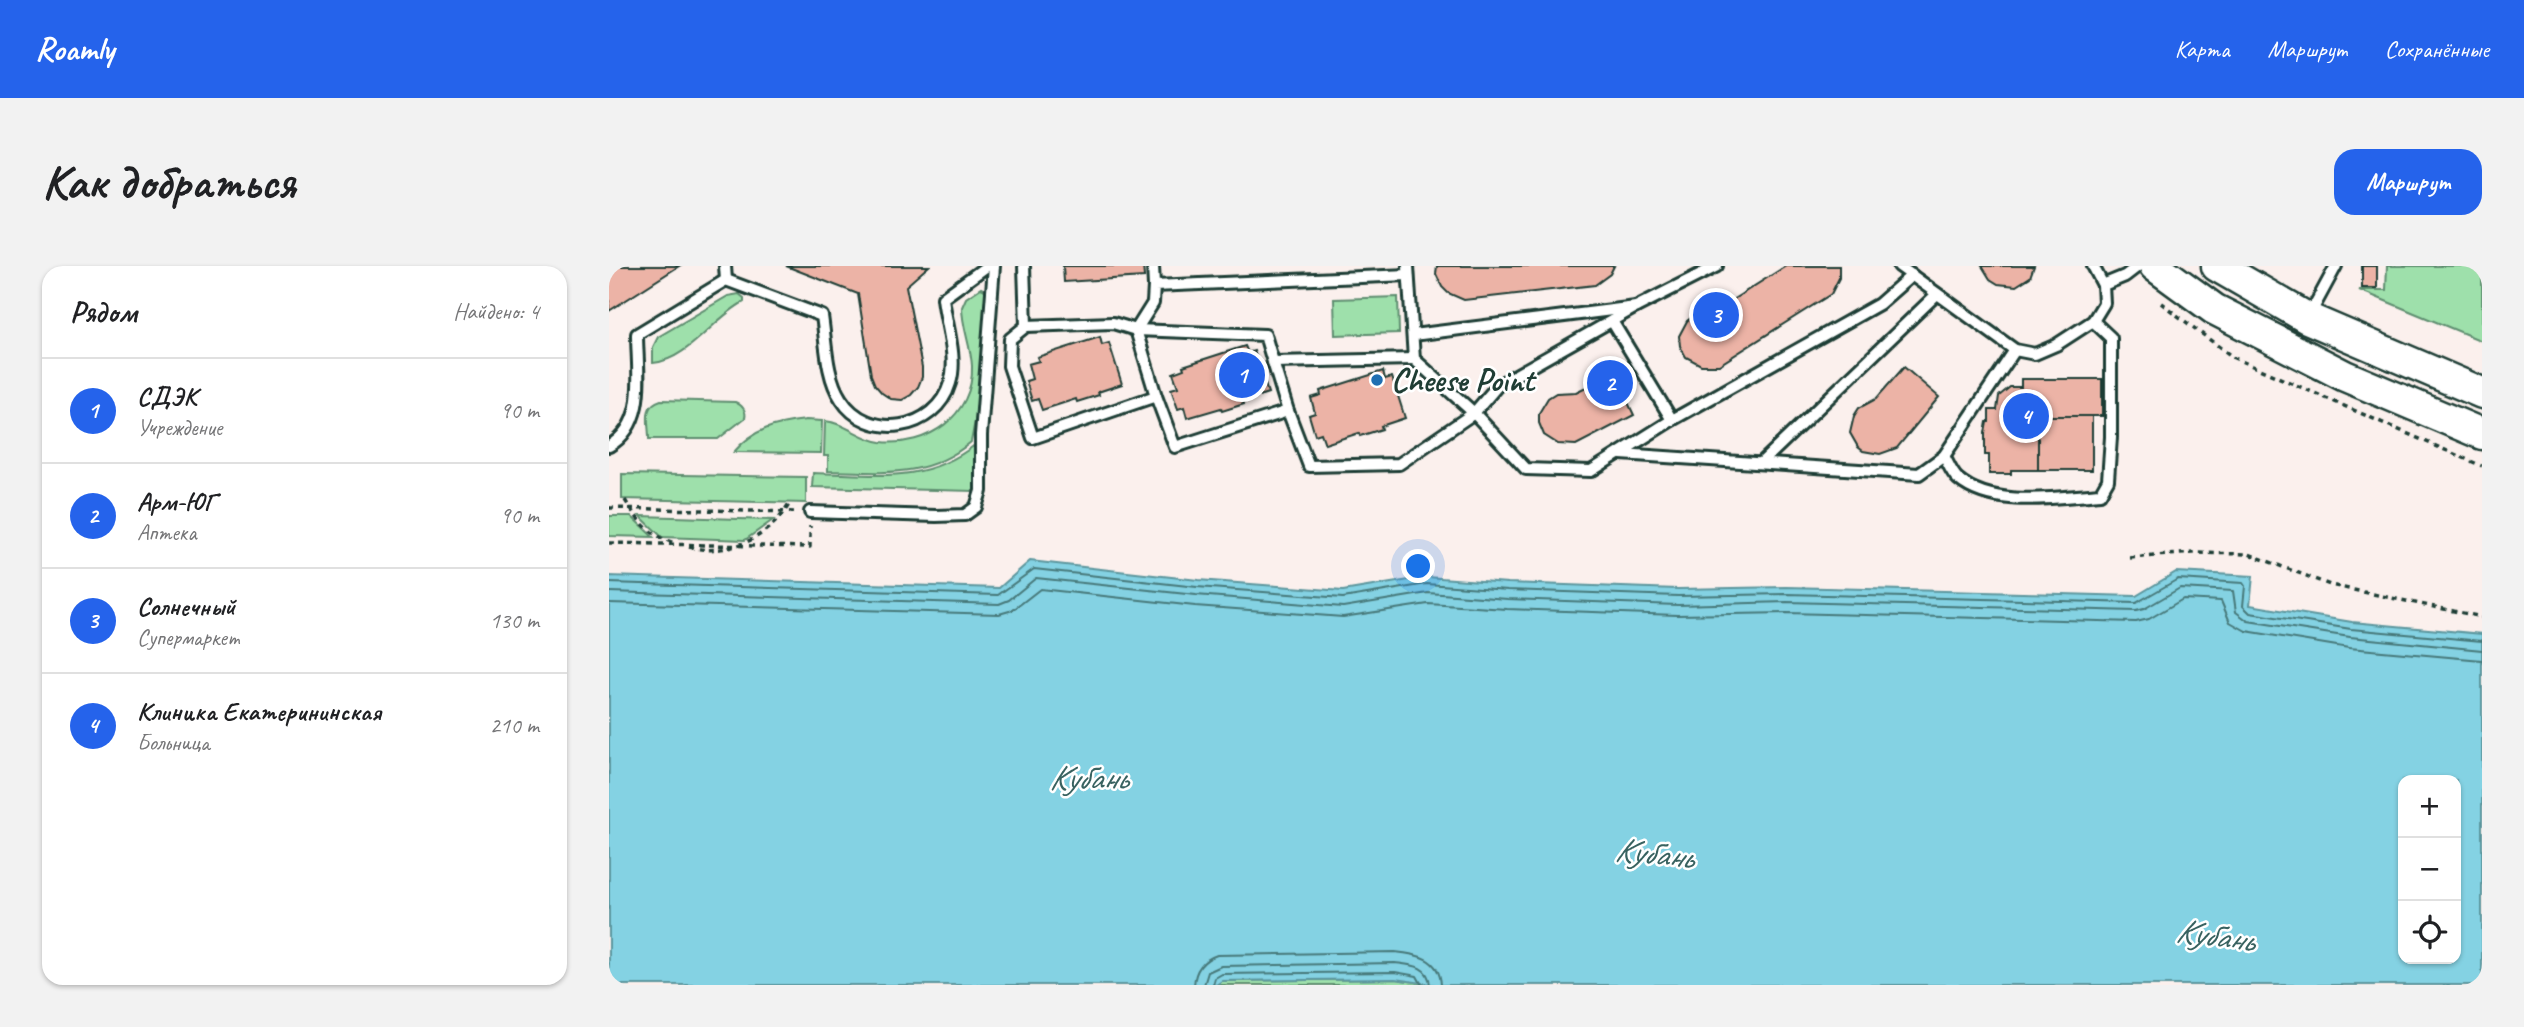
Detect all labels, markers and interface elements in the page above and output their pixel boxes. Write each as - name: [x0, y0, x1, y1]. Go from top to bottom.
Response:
- text: Roamly: [35, 28, 114, 70]
- text: Карта: [2175, 34, 2230, 64]
- text: Маршрут: [2268, 34, 2347, 64]
- text: Сохранённые: [2385, 34, 2489, 64]
- button: Маршрут: [2334, 149, 2482, 215]
- text: Как добраться: [42, 151, 295, 213]
- pin: 3: [1693, 289, 1739, 341]
- text: Рядом: [70, 293, 137, 331]
- text: Найдено: 4: [453, 297, 539, 326]
- pin: 1: [1219, 349, 1265, 401]
- pin: 2: [1587, 357, 1633, 409]
- place label: Cheese Point: [1391, 359, 1537, 401]
- marker: Cheese Point: [1369, 372, 1385, 388]
- text: СДЭК: [137, 380, 197, 413]
- pin: 4: [2003, 390, 2049, 442]
- text: 1: [88, 396, 98, 425]
- text: 90 m: [500, 396, 539, 425]
- text: Учреждение: [137, 413, 222, 442]
- text: Арм-ЮГ: [137, 485, 216, 518]
- text: 2: [88, 501, 98, 530]
- text: 90 m: [500, 501, 539, 530]
- text: Аптека: [137, 518, 196, 547]
- your location: [1401, 549, 1435, 583]
- text: Солнечный: [137, 590, 235, 623]
- text: 3: [88, 606, 98, 635]
- text: 130 m: [490, 606, 539, 635]
- text: Супермаркет: [137, 623, 240, 652]
- text: Клиника Екатерининская: [137, 695, 381, 728]
- text: 4: [88, 711, 98, 740]
- text: 210 m: [490, 711, 539, 740]
- text: Больница: [137, 728, 209, 757]
- water label: Кубань: [1049, 755, 1131, 800]
- map controls: [2398, 775, 2461, 964]
- button: +: [2398, 775, 2461, 838]
- water label: Кубань: [1613, 827, 1699, 880]
- button: −: [2398, 838, 2461, 901]
- button: locate: [2398, 901, 2461, 964]
- water label: Кубань: [2173, 907, 2261, 963]

